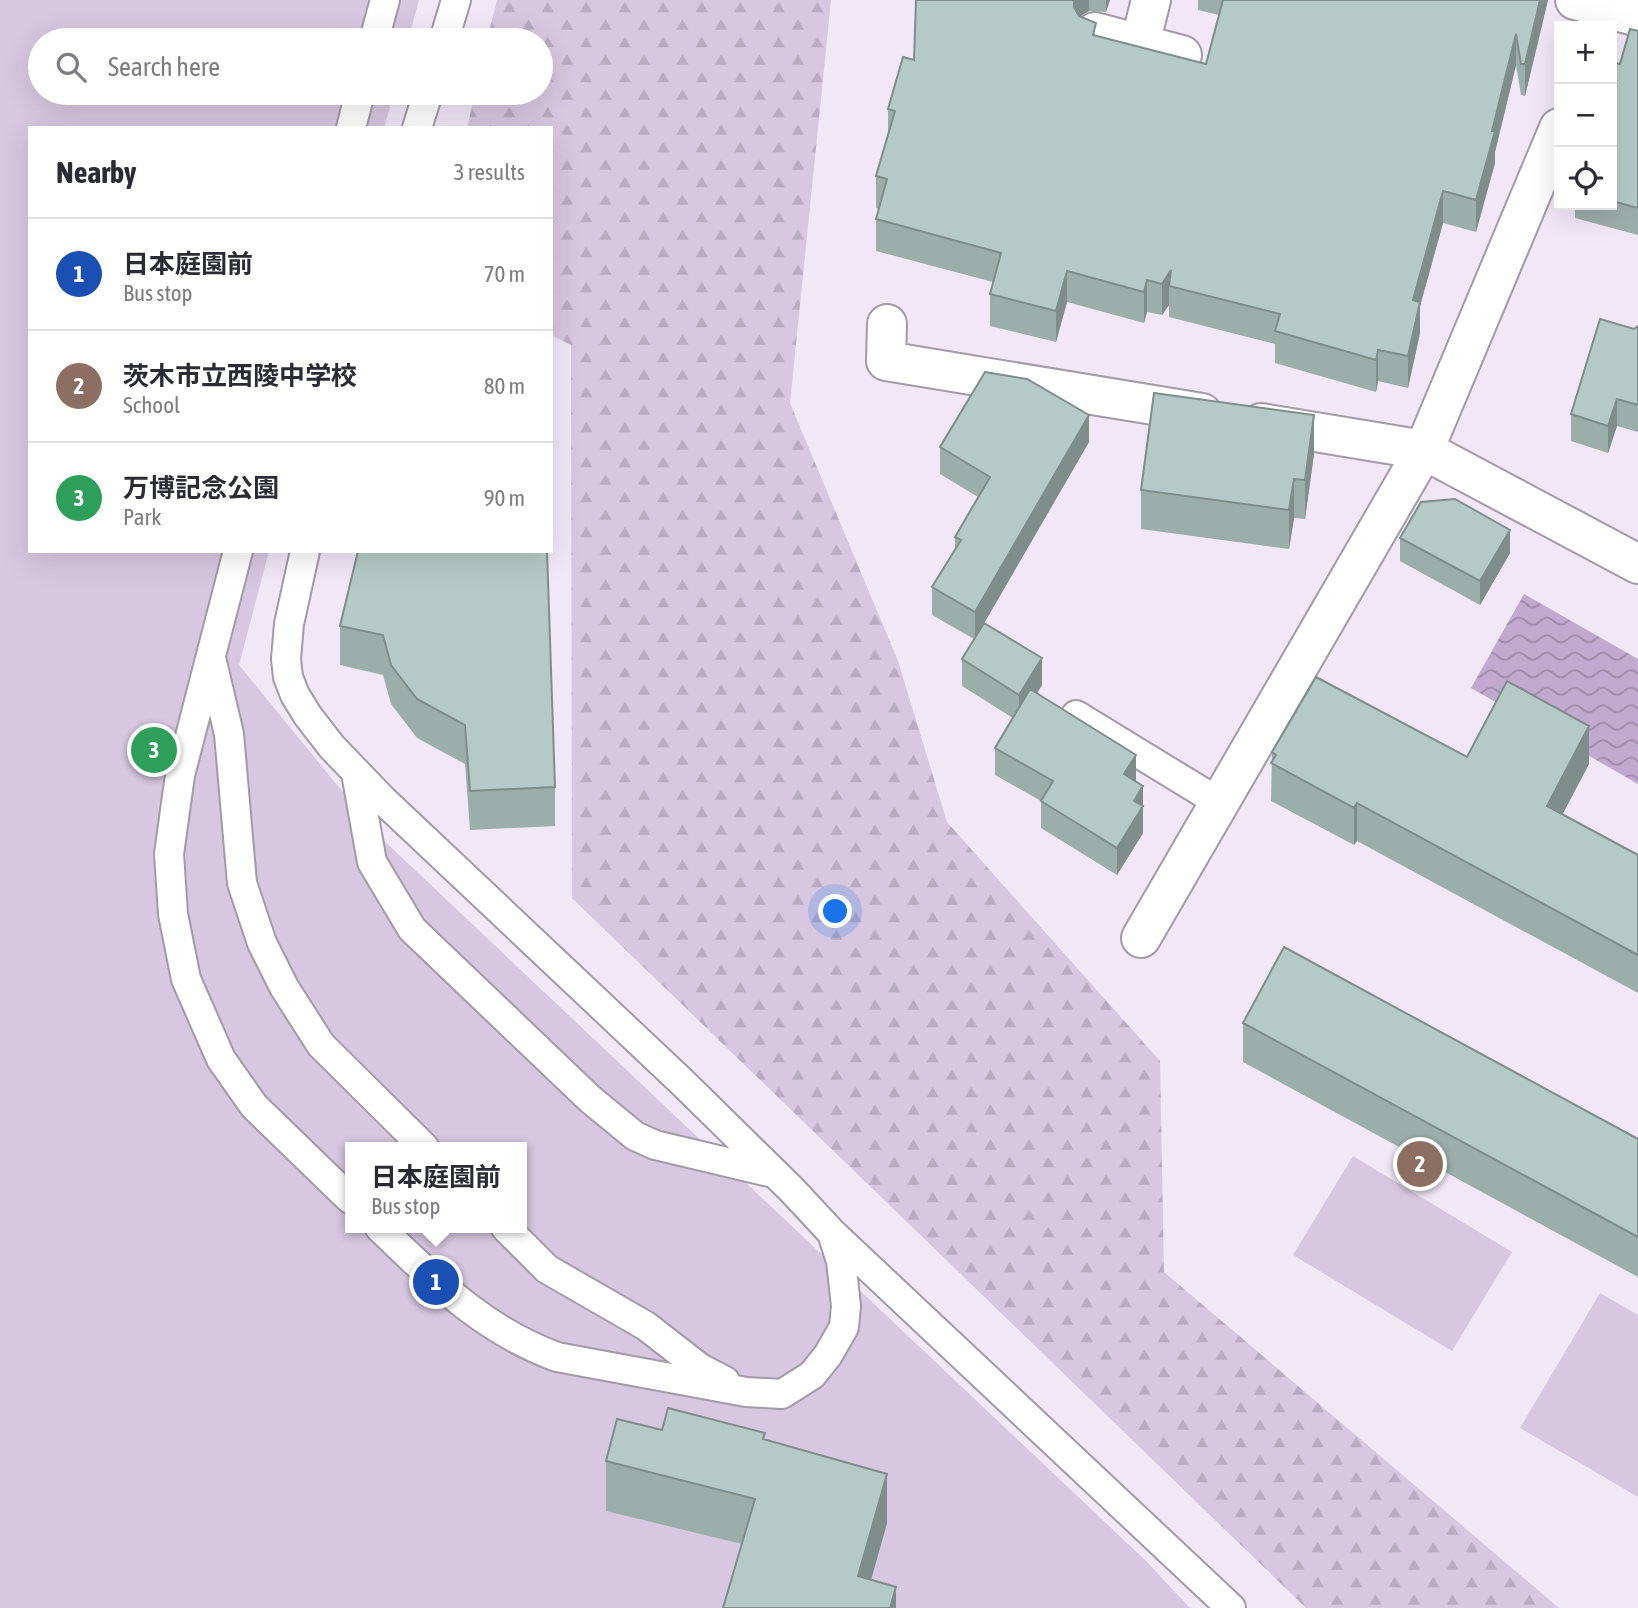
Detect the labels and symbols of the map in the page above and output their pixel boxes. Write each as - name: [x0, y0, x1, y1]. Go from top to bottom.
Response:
- pin: 3: [131, 724, 177, 776]
- your location: [818, 894, 852, 928]
- pin: 2: [1397, 1138, 1443, 1190]
- pin: 1: [413, 1256, 459, 1308]

